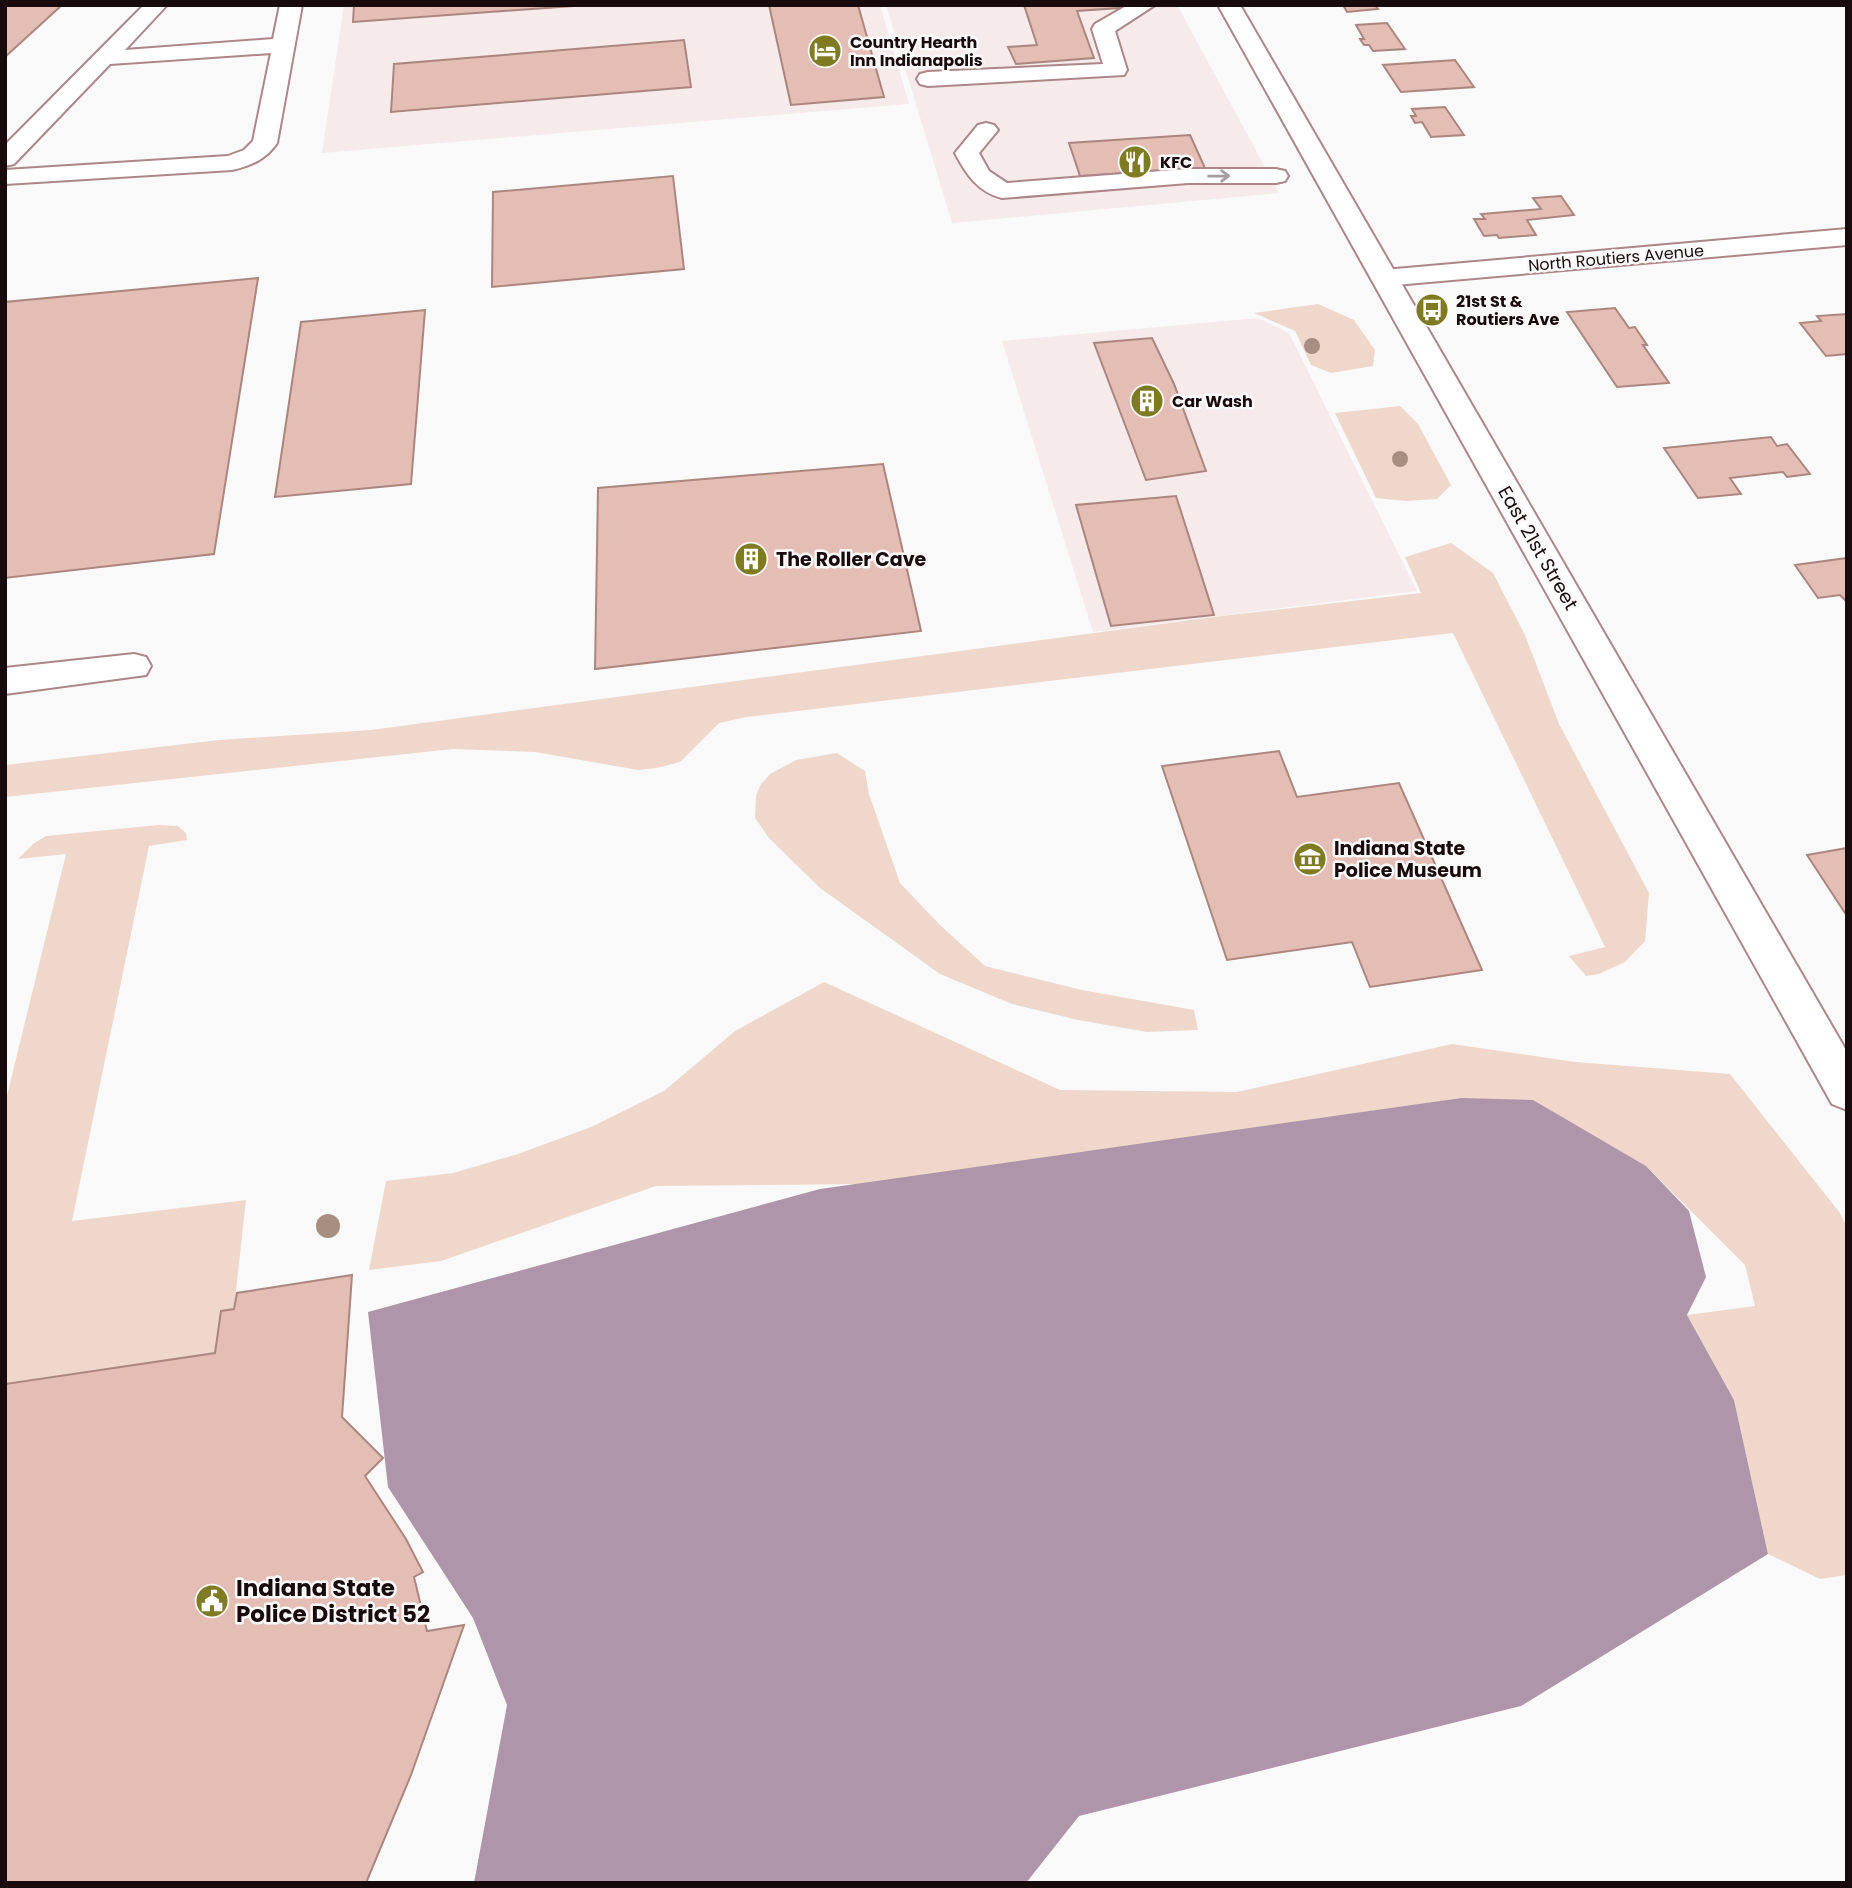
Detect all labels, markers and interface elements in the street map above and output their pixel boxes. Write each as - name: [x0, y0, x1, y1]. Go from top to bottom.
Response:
- place label: Country Hearth Inn Indianapolis: [850, 31, 983, 72]
- hotel icon: Country Hearth Inn Indianapolis: [806, 32, 844, 70]
- restaurant icon: KFC: [1116, 143, 1154, 181]
- place label: KFC: [1160, 151, 1192, 174]
- one-way arrow: [1208, 169, 1231, 183]
- street label: North Routiers Avenue: [1527, 239, 1705, 277]
- place label: 21st St & Routiers Ave: [1456, 290, 1559, 331]
- bus stop icon: 21st St & Routiers Ave: [1413, 291, 1451, 329]
- building icon: Car Wash: [1128, 382, 1166, 420]
- place label: Car Wash: [1172, 390, 1253, 413]
- street label: East 21st Street: [1492, 481, 1584, 615]
- building icon: The Roller Cave: [732, 540, 770, 578]
- place label: The Roller Cave: [776, 546, 927, 573]
- place label: Indiana State Police Museum: [1334, 835, 1482, 884]
- museum icon: Indiana State Police Museum: [1291, 840, 1329, 878]
- place label: Indiana State Police District 52: [236, 1572, 430, 1630]
- public building icon: Indiana State Police District 52: [193, 1582, 231, 1620]

